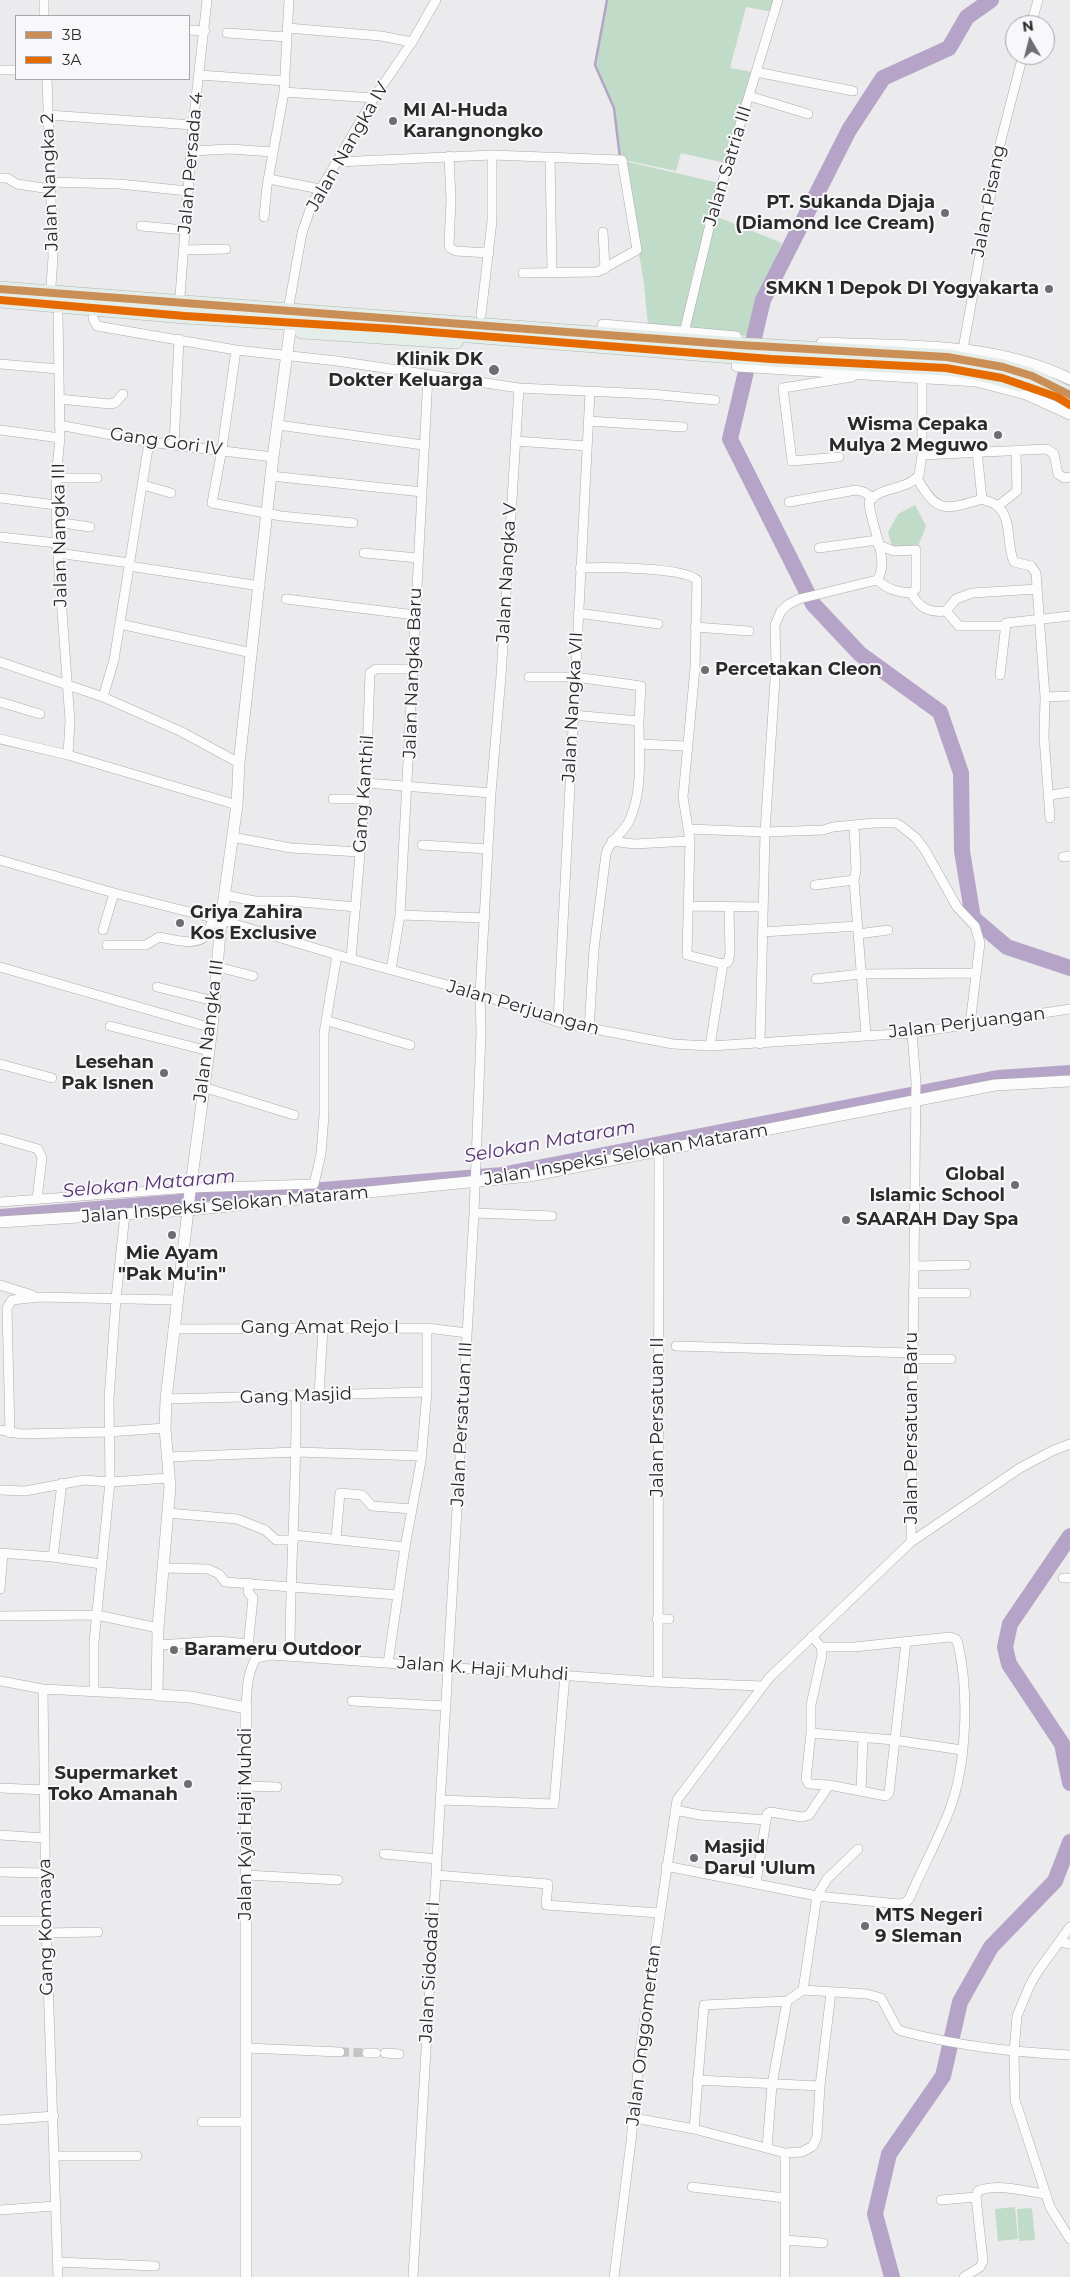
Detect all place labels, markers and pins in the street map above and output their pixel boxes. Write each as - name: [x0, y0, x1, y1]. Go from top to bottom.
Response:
- place label: MI Al-Huda Karangnongko: [403, 100, 543, 142]
- marker: MI Al-Huda Karangnongko: [387, 115, 399, 127]
- place label: PT. Sukanda Djaja (Diamond Ice Cream): [735, 192, 935, 234]
- marker: PT. Sukanda Djaja (Diamond Ice Cream): [939, 207, 951, 219]
- place label: SMKN 1 Depok DI Yogyakarta: [766, 278, 1039, 300]
- marker: SMKN 1 Depok DI Yogyakarta: [1043, 283, 1055, 295]
- place label: Klinik DK Dokter Keluarga: [328, 349, 483, 392]
- marker: Klinik DK Dokter Keluarga: [487, 363, 501, 377]
- place label: Wisma Cepaka Mulya 2 Meguwo: [829, 414, 988, 456]
- marker: Wisma Cepaka Mulya 2 Meguwo: [992, 429, 1004, 441]
- place label: Percetakan Cleon: [715, 659, 882, 681]
- marker: Percetakan Cleon: [699, 664, 711, 676]
- place label: Griya Zahira Kos Exclusive: [190, 902, 317, 944]
- marker: Griya Zahira Kos Exclusive: [174, 917, 186, 929]
- place label: Lesehan Pak Isnen: [61, 1052, 154, 1094]
- marker: Lesehan Pak Isnen: [158, 1067, 170, 1079]
- place label: Global Islamic School: [869, 1164, 1005, 1206]
- marker: Global Islamic School: [1009, 1179, 1021, 1191]
- place label: SAARAH Day Spa: [856, 1209, 1019, 1231]
- marker: SAARAH Day Spa: [840, 1214, 852, 1226]
- marker: Mie Ayam "Pak Mu'in": [166, 1229, 178, 1241]
- place label: Mie Ayam "Pak Mu'in": [118, 1243, 226, 1286]
- place label: Barameru Outdoor: [184, 1639, 361, 1661]
- marker: Barameru Outdoor: [168, 1644, 180, 1656]
- place label: Supermarket Toko Amanah: [48, 1763, 178, 1806]
- marker: Supermarket Toko Amanah: [182, 1778, 194, 1790]
- place label: Masjid Darul 'Ulum: [704, 1837, 816, 1880]
- marker: Masjid Darul 'Ulum: [688, 1852, 700, 1864]
- place label: MTS Negeri 9 Sleman: [875, 1905, 983, 1948]
- marker: MTS Negeri 9 Sleman: [859, 1920, 871, 1932]

